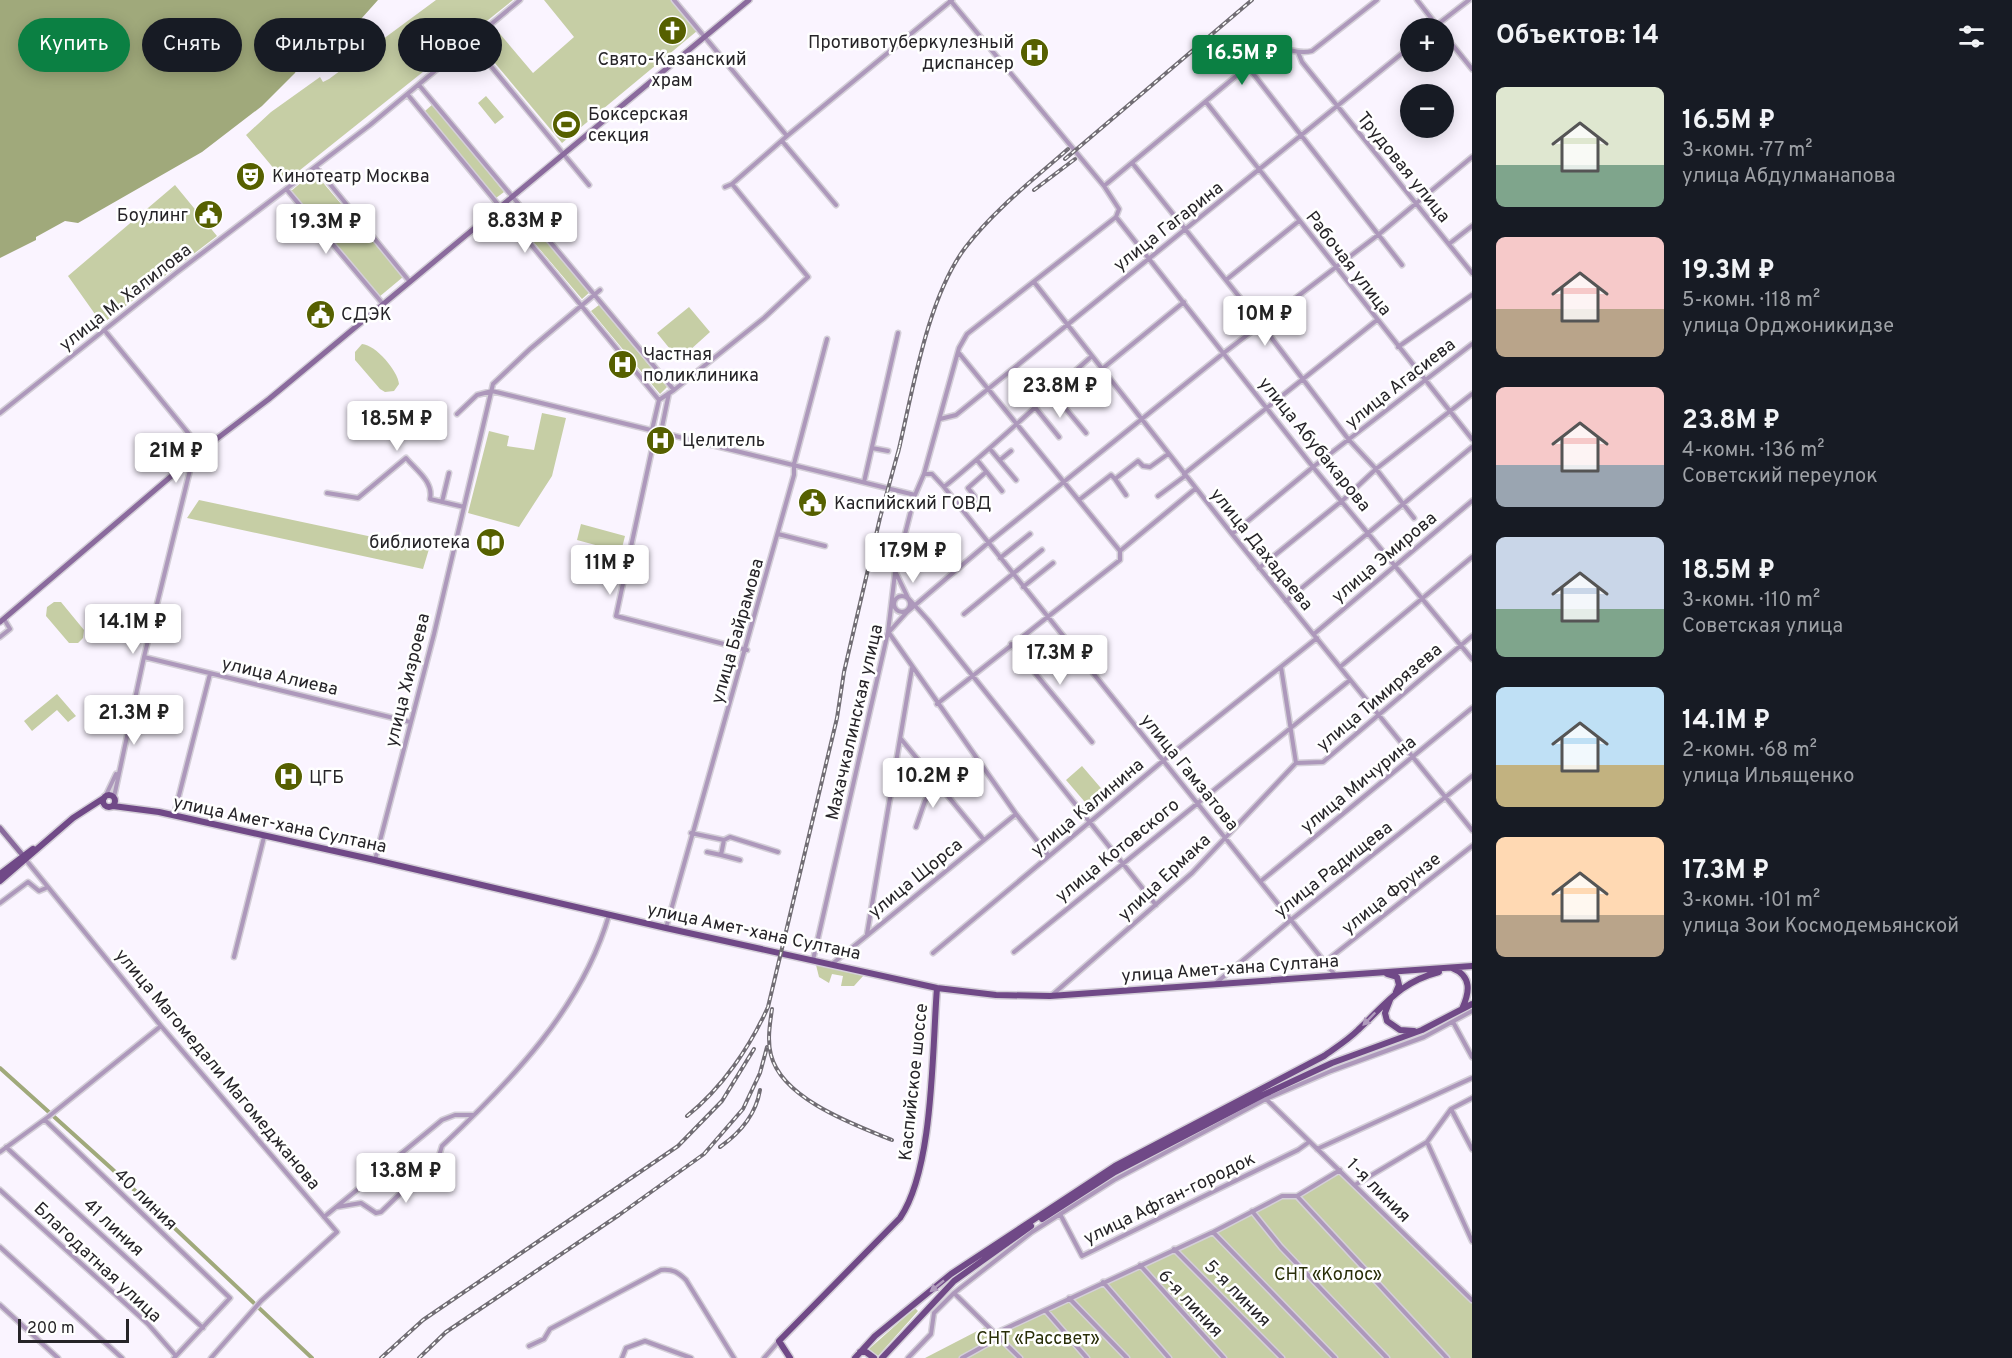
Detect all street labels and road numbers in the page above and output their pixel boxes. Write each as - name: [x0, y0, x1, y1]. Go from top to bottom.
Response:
- street label: Трудовая улица: [1351, 108, 1455, 228]
- street label: улица Гагарина: [1109, 177, 1228, 277]
- street label: Рабочая улица: [1300, 207, 1396, 321]
- street label: улица М. Халилова: [55, 239, 197, 357]
- street label: улица Агасиева: [1341, 334, 1461, 434]
- street label: улица Абубакарова: [1252, 373, 1375, 517]
- street label: улица Дахадаева: [1204, 484, 1317, 616]
- street label: улица Эмирова: [1328, 507, 1442, 609]
- street label: улица Байрамова: [707, 556, 770, 707]
- street label: улица Хизроева: [381, 611, 436, 750]
- street label: Махачкалинская улица: [822, 622, 889, 822]
- street label: улица Тимирязева: [1312, 639, 1447, 757]
- street label: улица Алиева: [219, 653, 340, 702]
- street label: улица Гамзатова: [1135, 710, 1243, 836]
- street label: улица Мичурина: [1296, 731, 1421, 839]
- street label: улица Калинина: [1027, 754, 1149, 862]
- street label: улица Амет-хана Султана: [171, 792, 389, 859]
- street label: улица Котовского: [1051, 794, 1185, 908]
- street label: улица Радищева: [1270, 817, 1398, 924]
- street label: улица Ермака: [1114, 829, 1216, 927]
- street label: улица Щорса: [864, 834, 968, 924]
- street label: улица Фрунзе: [1338, 848, 1446, 940]
- street label: улица Амет-хана Султана: [645, 899, 863, 966]
- street label: улица Магомедали Магомеджановa: [109, 945, 325, 1195]
- street label: улица Амет-хана Султана: [1121, 950, 1340, 989]
- street label: Каспийское шоссе: [895, 1002, 934, 1162]
- street label: улица Афган-городок: [1080, 1148, 1259, 1251]
- street label: 1-я линия: [1341, 1154, 1415, 1228]
- street label: 40 линия: [108, 1164, 182, 1236]
- street label: 41 линия: [78, 1194, 148, 1262]
- street label: Благодатная улица: [28, 1198, 166, 1328]
- street label: 5-я линия: [1199, 1256, 1275, 1332]
- street label: 6-я линия: [1152, 1265, 1227, 1343]

